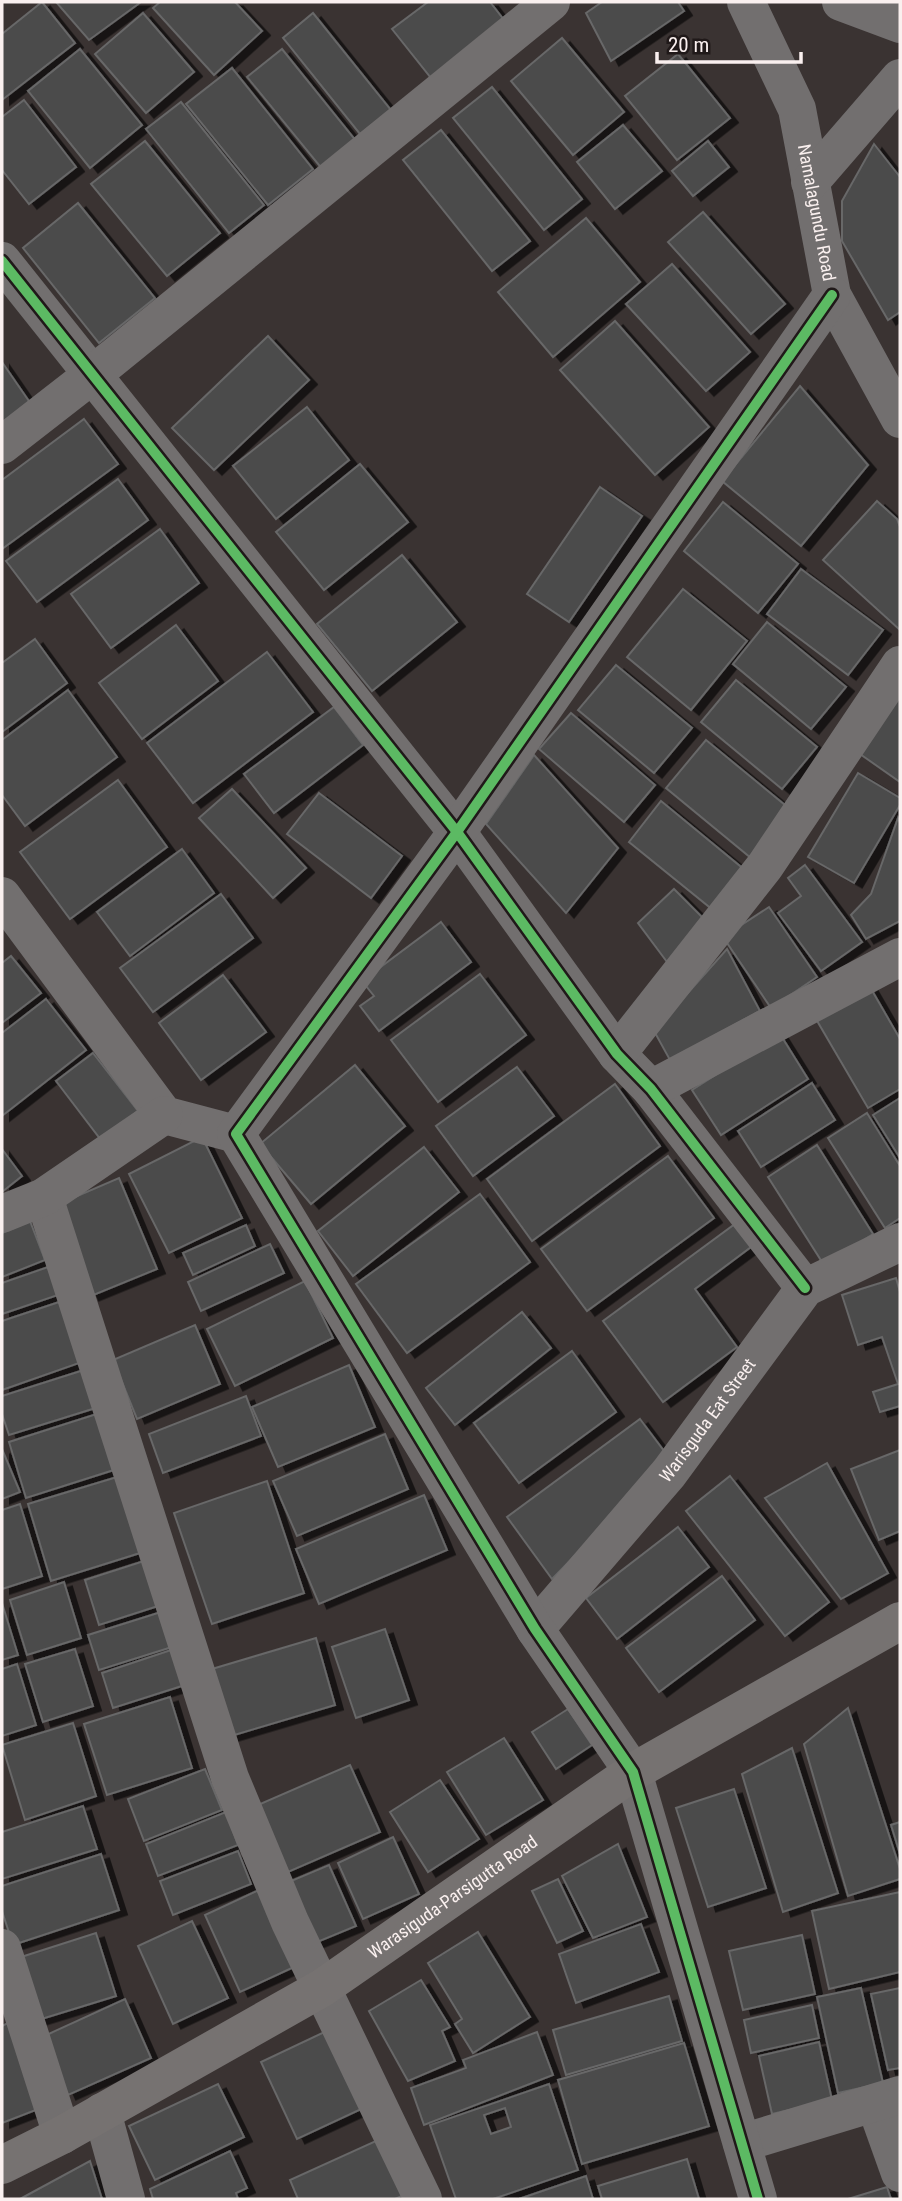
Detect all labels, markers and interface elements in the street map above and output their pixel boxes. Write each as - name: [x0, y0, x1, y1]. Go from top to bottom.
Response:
- scale bar: [657, 21, 800, 65]
- text: 20 m: [668, 33, 709, 57]
- street label: Namalagundu Road: [794, 142, 840, 283]
- street label: Warisguda Eat Street: [655, 1354, 760, 1486]
- street label: Warasiguda-Parsigutta Road: [364, 1831, 541, 1963]

